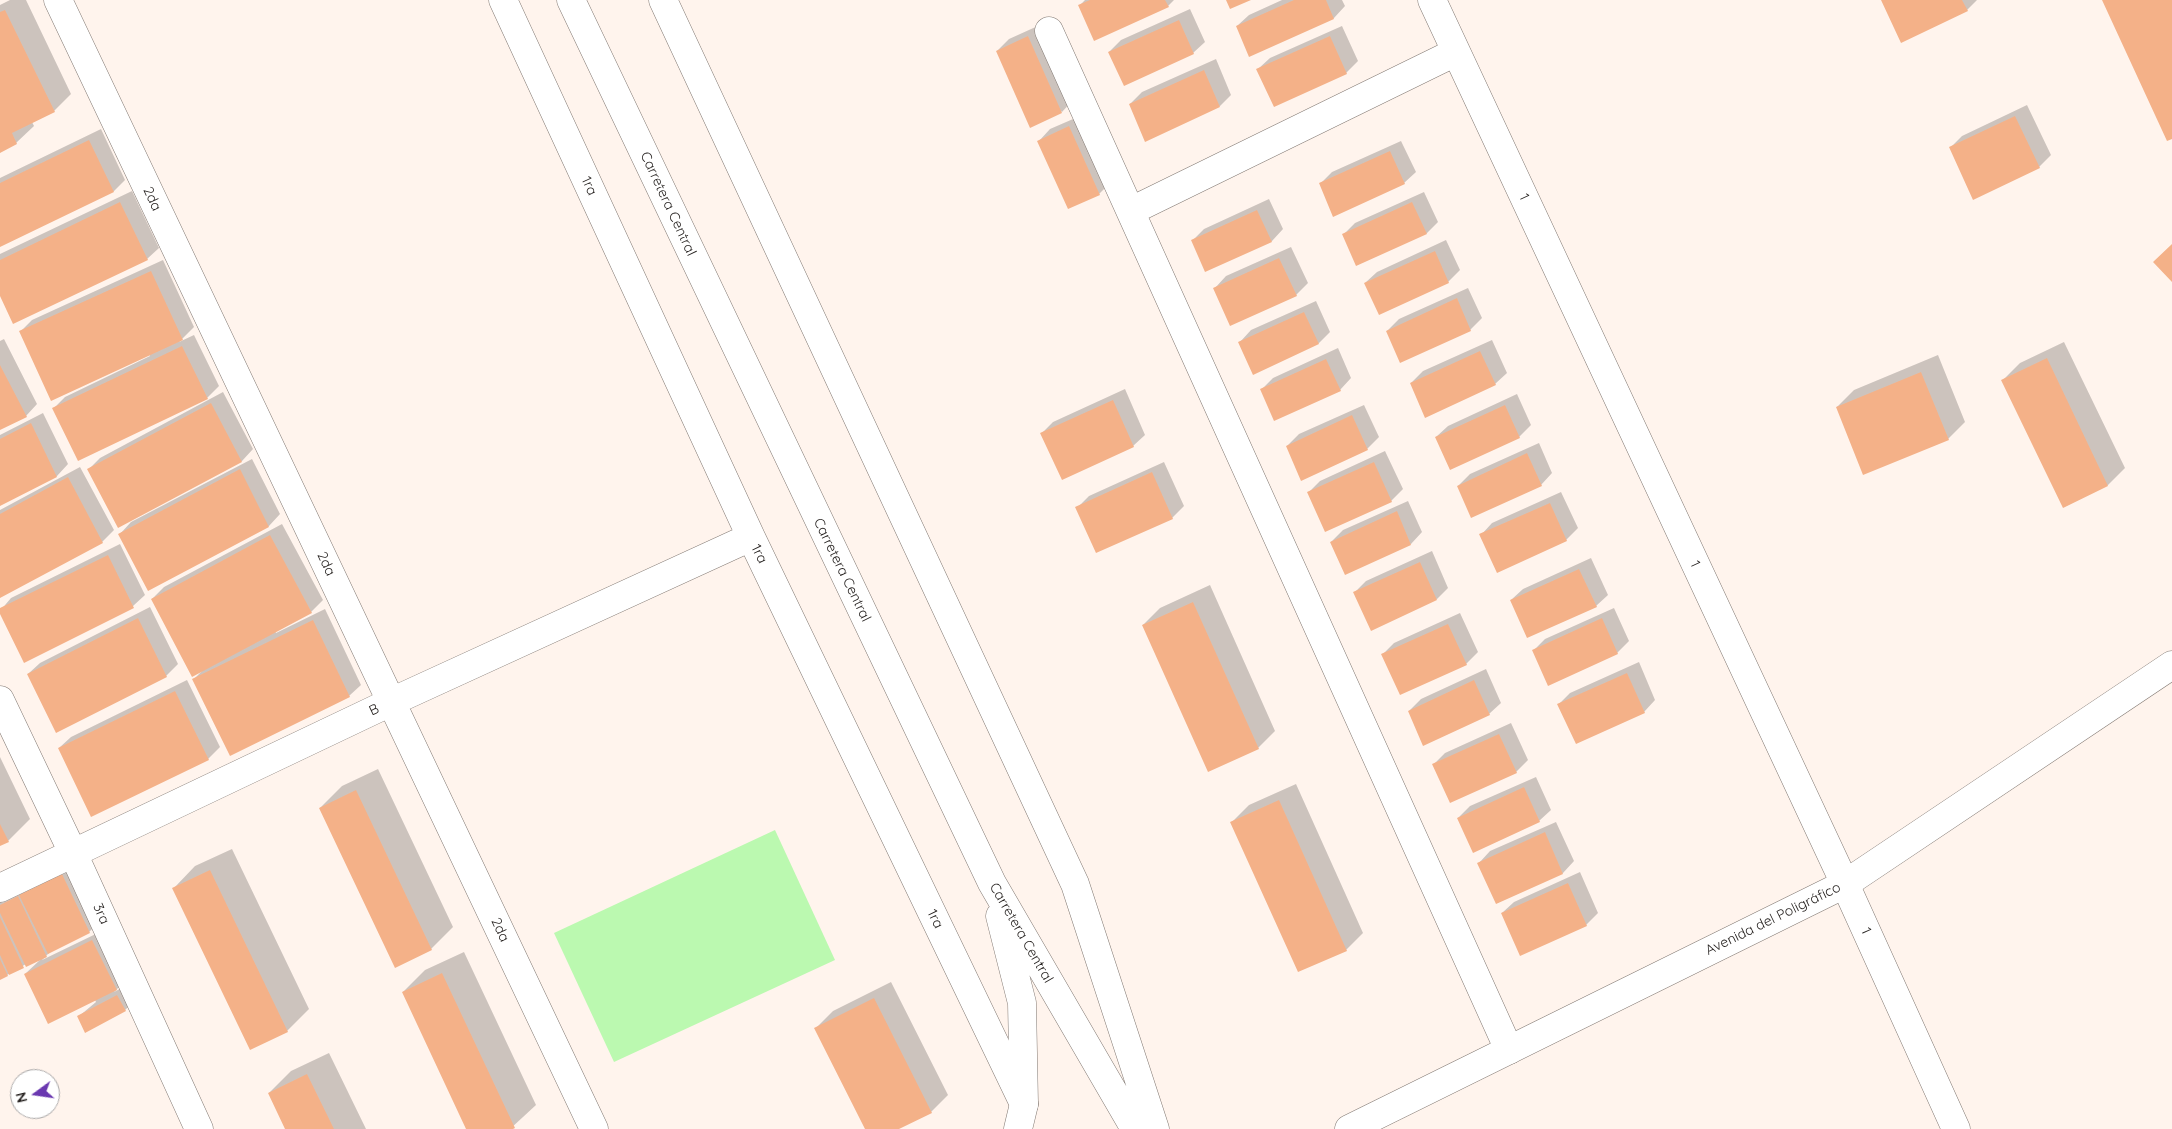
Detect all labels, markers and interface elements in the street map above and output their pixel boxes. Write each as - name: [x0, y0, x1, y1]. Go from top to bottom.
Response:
- street label: Carretera Central: [637, 149, 699, 259]
- street label: 1ra: [577, 174, 601, 198]
- street label: 2da: [139, 184, 165, 214]
- street label: 1: [1515, 191, 1533, 203]
- street label: Carretera Central: [810, 516, 874, 624]
- street label: 1ra: [747, 542, 771, 566]
- street label: 2da: [313, 549, 339, 579]
- street label: 1: [1686, 558, 1704, 570]
- street label: B: [366, 700, 382, 720]
- street label: Avenida del Poligráfico: [1703, 879, 1843, 959]
- street label: Carretera Central: [985, 880, 1057, 986]
- street label: 3ra: [89, 901, 113, 927]
- street label: 1ra: [923, 907, 947, 931]
- street label: 2da: [487, 915, 513, 945]
- street label: 1: [1857, 925, 1875, 937]
- north arrow: [10, 1069, 60, 1119]
- text: N: [11, 1090, 31, 1105]

